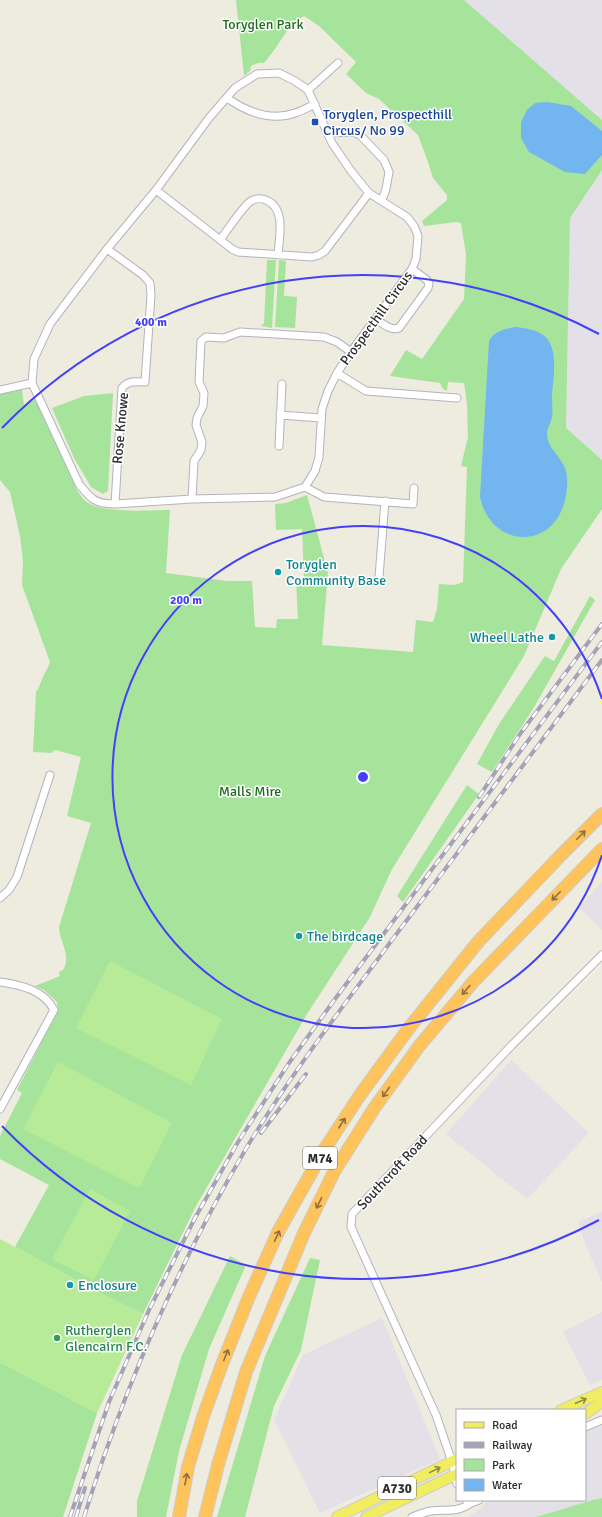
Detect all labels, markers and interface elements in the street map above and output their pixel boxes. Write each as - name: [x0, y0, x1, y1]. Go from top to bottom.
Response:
- park label: Toryglen Park: [223, 16, 303, 33]
- place label: Toryglen, Prospecthill Circus/ No 99: [323, 106, 452, 139]
- marker: Toryglen, Prospecthill Circus/ No 99: [310, 117, 320, 127]
- street label: Prospecthill Circus: [337, 268, 416, 369]
- text: 400 m: [135, 315, 167, 330]
- street label: Rose Knowe: [109, 392, 132, 465]
- place label: Toryglen Community Base: [286, 556, 386, 589]
- marker: Toryglen Community Base: [273, 567, 283, 577]
- text: 200 m: [170, 593, 202, 608]
- place label: Wheel Lathe: [470, 629, 544, 646]
- marker: Wheel Lathe: [547, 632, 557, 642]
- centre of rings: [356, 770, 370, 784]
- park label: Malls Mire: [219, 783, 281, 800]
- one-way arrow: [577, 830, 586, 840]
- one-way arrow: [551, 891, 561, 901]
- place label: The birdcage: [307, 928, 383, 945]
- marker: The birdcage: [294, 931, 304, 941]
- one-way arrow: [461, 984, 470, 995]
- one-way arrow: [381, 1086, 390, 1097]
- one-way arrow: [338, 1117, 346, 1129]
- street label: Southcroft Road: [353, 1131, 431, 1213]
- road number: M74: [303, 1147, 337, 1169]
- one-way arrow: [315, 1197, 322, 1209]
- one-way arrow: [274, 1230, 281, 1242]
- place label: Enclosure: [78, 1277, 137, 1294]
- marker: Enclosure: [65, 1280, 75, 1290]
- place label: Rutherglen Glencairn F.C.: [65, 1322, 147, 1355]
- marker: Rutherglen Glencairn F.C.: [52, 1333, 62, 1343]
- one-way arrow: [223, 1350, 231, 1362]
- one-way arrow: [575, 1396, 587, 1404]
- legend: [456, 1409, 586, 1501]
- text: Road: [492, 1418, 518, 1433]
- text: Railway: [492, 1438, 532, 1453]
- text: Park: [492, 1458, 515, 1473]
- one-way arrow: [428, 1466, 440, 1473]
- one-way arrow: [182, 1473, 190, 1486]
- road number: A730: [378, 1477, 416, 1499]
- text: Water: [492, 1478, 523, 1493]

